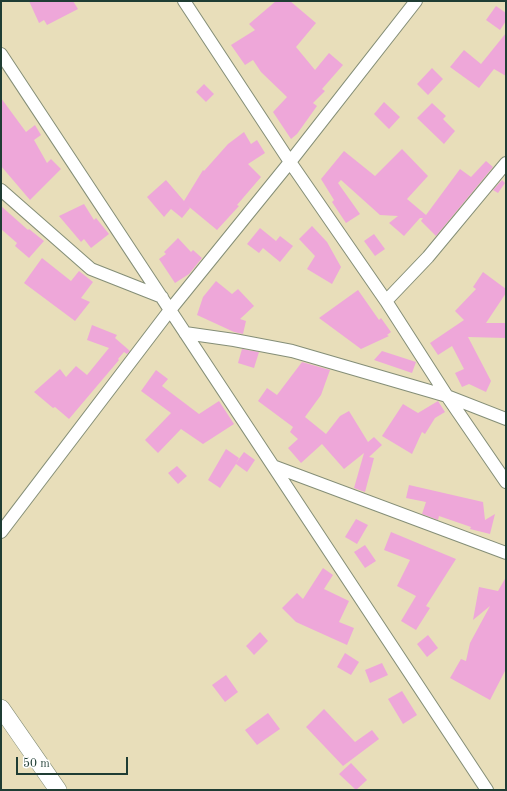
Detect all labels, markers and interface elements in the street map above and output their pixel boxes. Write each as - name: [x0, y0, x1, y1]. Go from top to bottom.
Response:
- scale bar: [18, 749, 130, 775]
- text: 50 m: [23, 758, 50, 770]

